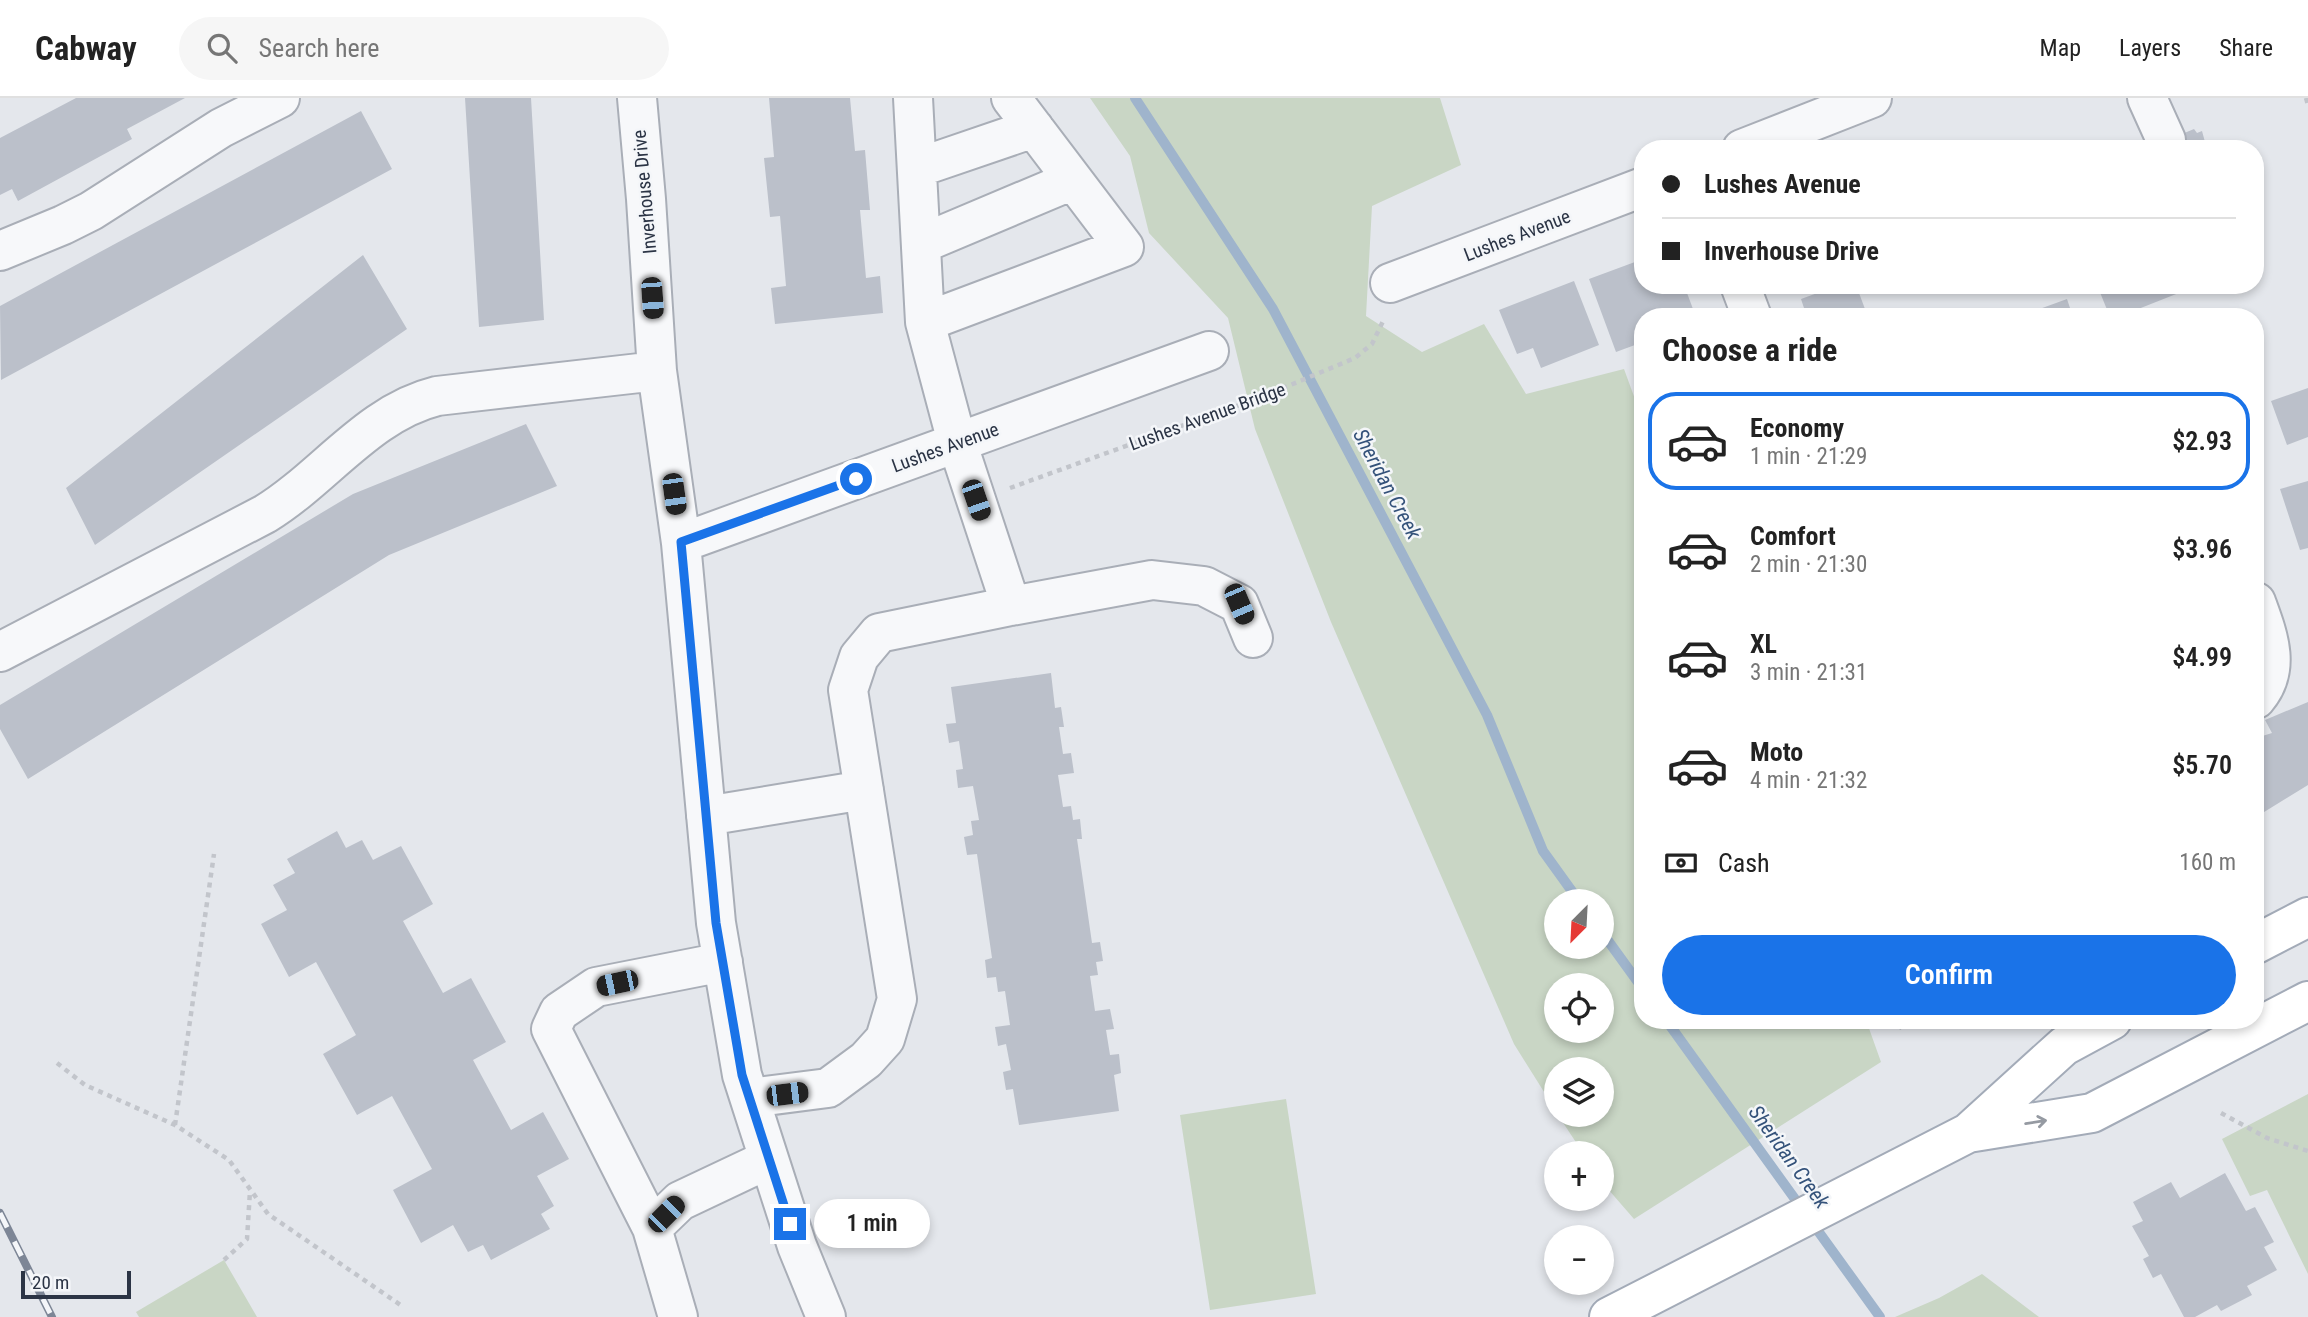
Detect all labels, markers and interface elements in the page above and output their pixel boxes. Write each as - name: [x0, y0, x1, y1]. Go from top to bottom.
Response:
- search box: [179, 17, 669, 80]
- text: Cabway: [35, 29, 137, 68]
- icon: search: [203, 29, 241, 67]
- text: Search here: [259, 33, 380, 63]
- text: Map: [2040, 34, 2081, 62]
- text: Layers: [2119, 34, 2181, 62]
- text: Share: [2219, 34, 2273, 62]
- street label: Inverhouse Drive: [628, 129, 661, 255]
- text: Lushes Avenue: [1704, 169, 1861, 199]
- street label: Lushes Avenue: [1461, 205, 1574, 266]
- text: Inverhouse Drive: [1704, 236, 1879, 266]
- car: [641, 276, 664, 320]
- text: Choose a ride: [1662, 331, 1837, 369]
- street label: Lushes Avenue Bridge: [1126, 377, 1289, 455]
- icon: car: [1666, 410, 1729, 473]
- text: Economy: [1750, 413, 1844, 443]
- street label: Lushes Avenue: [888, 417, 1002, 477]
- water label: Sheridan Creek: [1348, 425, 1426, 544]
- text: $2.93: [2172, 426, 2232, 456]
- text: 1 min · 21:29: [1750, 443, 1867, 470]
- route start: [840, 463, 872, 495]
- car: [661, 472, 688, 516]
- car: [960, 477, 993, 523]
- icon: car: [1666, 518, 1729, 581]
- text: Comfort: [1750, 521, 1836, 551]
- text: $3.96: [2172, 534, 2232, 564]
- text: 2 min · 21:30: [1750, 551, 1867, 578]
- car: [1222, 581, 1257, 627]
- icon: car: [1666, 626, 1729, 689]
- text: XL: [1750, 629, 1777, 659]
- text: $4.99: [2172, 642, 2232, 672]
- text: 3 min · 21:31: [1750, 659, 1867, 686]
- icon: car: [1666, 734, 1729, 797]
- text: Moto: [1750, 737, 1803, 767]
- text: $5.70: [2172, 750, 2232, 780]
- text: 4 min · 21:32: [1750, 767, 1867, 794]
- icon: cash: [1662, 844, 1700, 882]
- text: Cash: [1718, 848, 1770, 878]
- text: 160 m: [2179, 849, 2236, 876]
- north arrow: [1544, 889, 1614, 959]
- map controls: [1544, 889, 1614, 1295]
- button: Confirm: [1662, 935, 2236, 1015]
- car: [595, 968, 640, 998]
- button: locate: [1544, 973, 1614, 1043]
- button: layers: [1544, 1057, 1614, 1127]
- car: [765, 1081, 810, 1107]
- water label: Sheridan Creek: [1744, 1101, 1835, 1214]
- one-way arrow: [2024, 1115, 2047, 1128]
- button: +: [1544, 1141, 1614, 1211]
- car: [644, 1192, 689, 1236]
- callout: 1 min: [814, 1200, 930, 1248]
- route end: [774, 1208, 806, 1240]
- text: 1 min: [847, 1210, 897, 1237]
- button: −: [1544, 1225, 1614, 1295]
- scale bar: [21, 1268, 131, 1300]
- text: 20 m: [32, 1271, 69, 1294]

